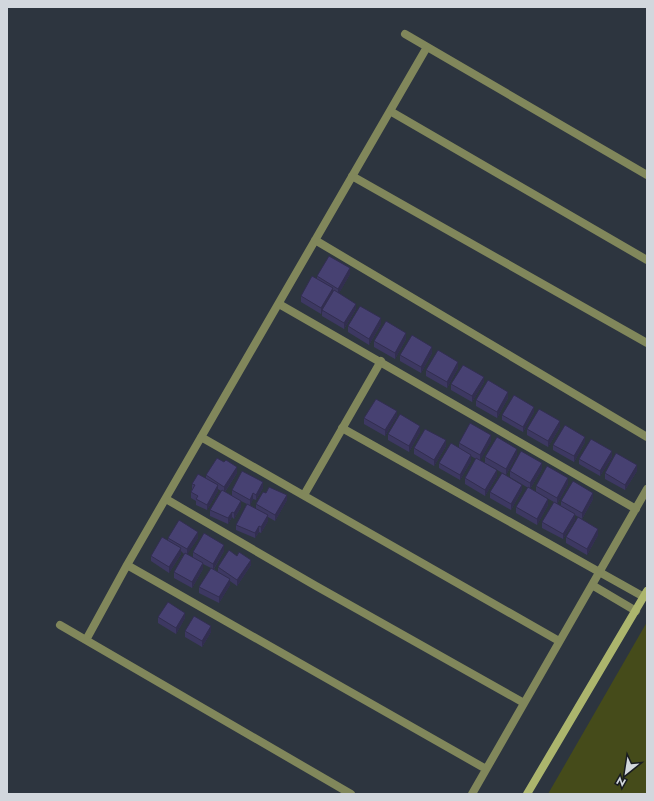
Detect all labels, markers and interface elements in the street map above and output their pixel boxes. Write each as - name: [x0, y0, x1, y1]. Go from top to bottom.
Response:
- north arrow: [606, 753, 646, 793]
- text: N: [613, 773, 629, 791]

